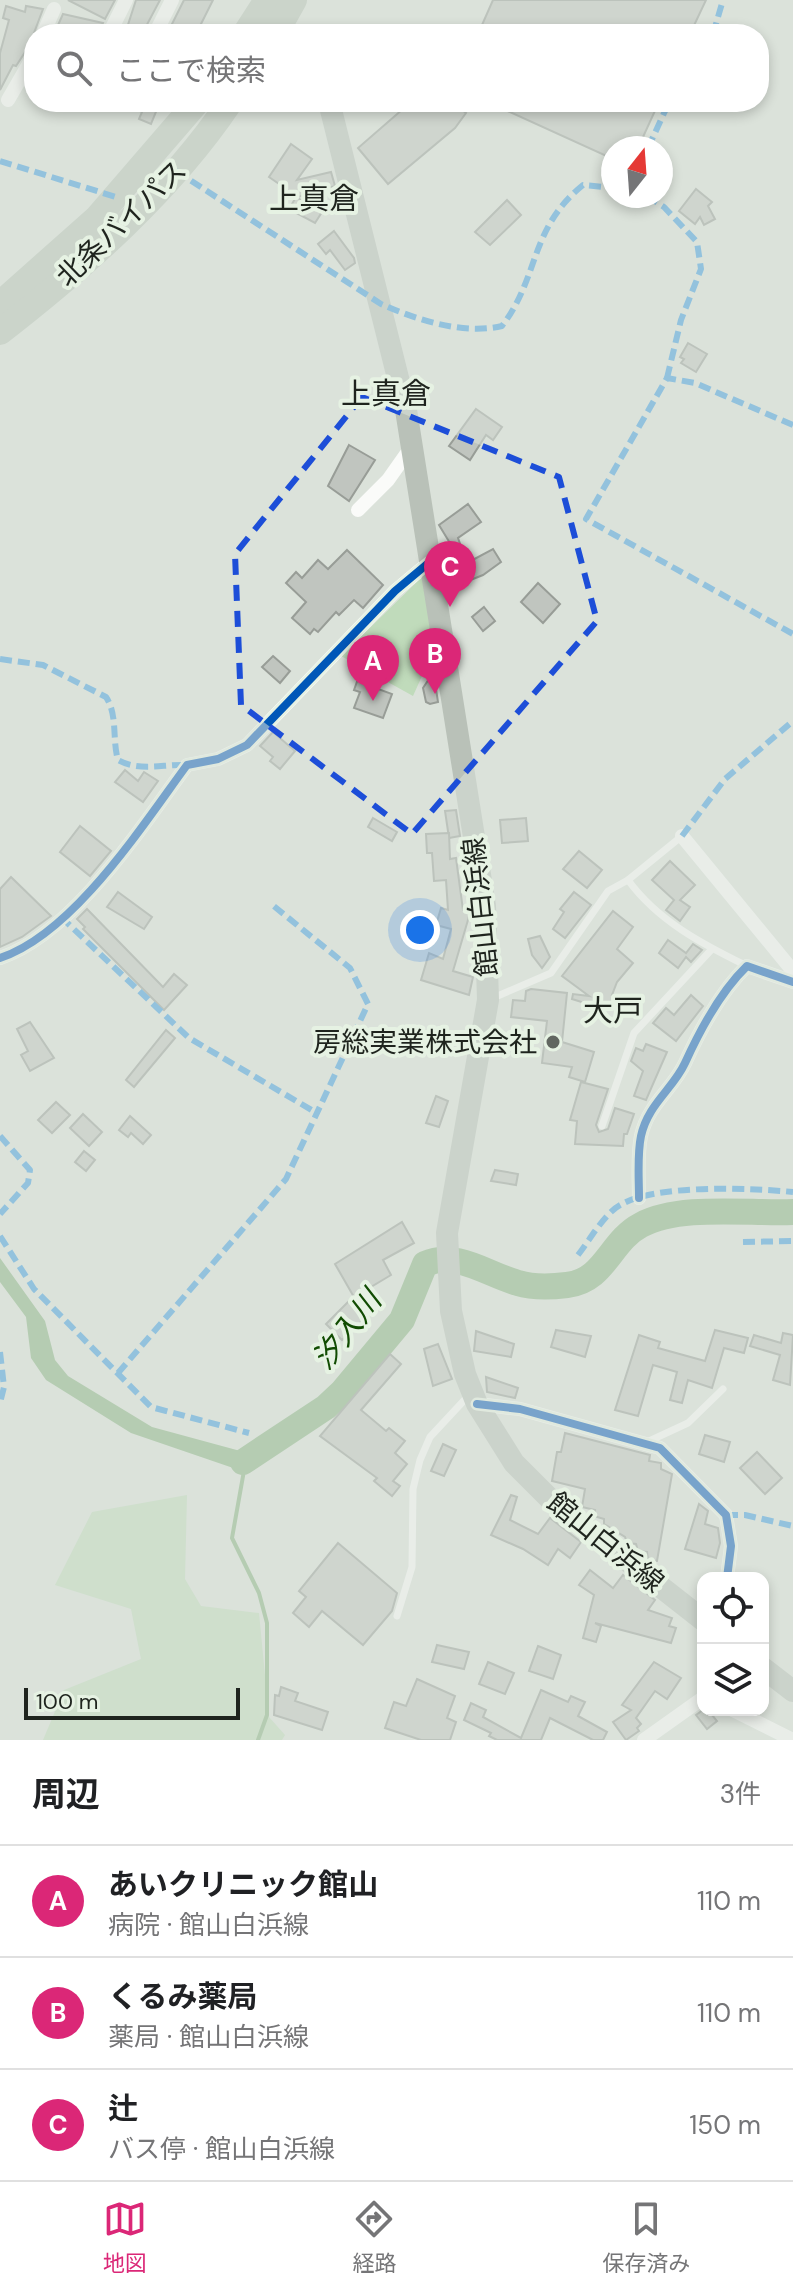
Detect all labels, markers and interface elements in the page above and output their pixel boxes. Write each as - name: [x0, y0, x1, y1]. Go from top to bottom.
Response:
- search box: [24, 24, 769, 112]
- icon: search: [52, 46, 96, 90]
- text: ここで検索: [116, 51, 266, 90]
- north arrow: [601, 136, 673, 208]
- street label: 北条バイパス: [48, 152, 194, 295]
- district label: 上真倉: [269, 179, 359, 218]
- district label: 上真倉: [341, 374, 431, 413]
- pin: C: [424, 541, 476, 607]
- pin: B: [409, 628, 461, 694]
- pin: A: [347, 635, 399, 701]
- street label: 館山白浜線: [455, 835, 506, 979]
- your location: [400, 910, 440, 950]
- district label: 大戸: [583, 991, 643, 1030]
- place label: 房総実業株式会社: [313, 1024, 537, 1061]
- marker: 房総実業株式会社: [544, 1033, 562, 1051]
- water label: 汐入川: [304, 1280, 392, 1377]
- street label: 館山白浜線: [540, 1484, 672, 1601]
- map controls: [697, 1572, 769, 1716]
- button: locate: [697, 1572, 769, 1644]
- button: layers: [697, 1644, 769, 1716]
- scale bar: [24, 1684, 240, 1720]
- text: 100 m: [36, 1687, 98, 1716]
- text: 周辺: [32, 1772, 100, 1817]
- text: 3件: [720, 1777, 761, 1811]
- text: あいクリニック館山: [108, 1865, 378, 1904]
- text: A: [49, 1884, 67, 1918]
- text: 110 m: [697, 1884, 761, 1918]
- text: 病院 · 館山白浜線: [108, 1908, 309, 1942]
- text: くるみ薬局: [108, 1977, 257, 2016]
- text: B: [50, 1996, 66, 2030]
- text: 110 m: [697, 1996, 761, 2030]
- text: 薬局 · 館山白浜線: [108, 2020, 309, 2054]
- text: 辻: [108, 2089, 138, 2128]
- text: C: [48, 2108, 68, 2142]
- text: 150 m: [689, 2108, 761, 2142]
- text: バス停 · 館山白浜線: [108, 2132, 335, 2166]
- tab: 地図: [103, 2197, 147, 2278]
- tab: 経路: [352, 2197, 396, 2278]
- tab: 保存済み: [602, 2197, 690, 2278]

